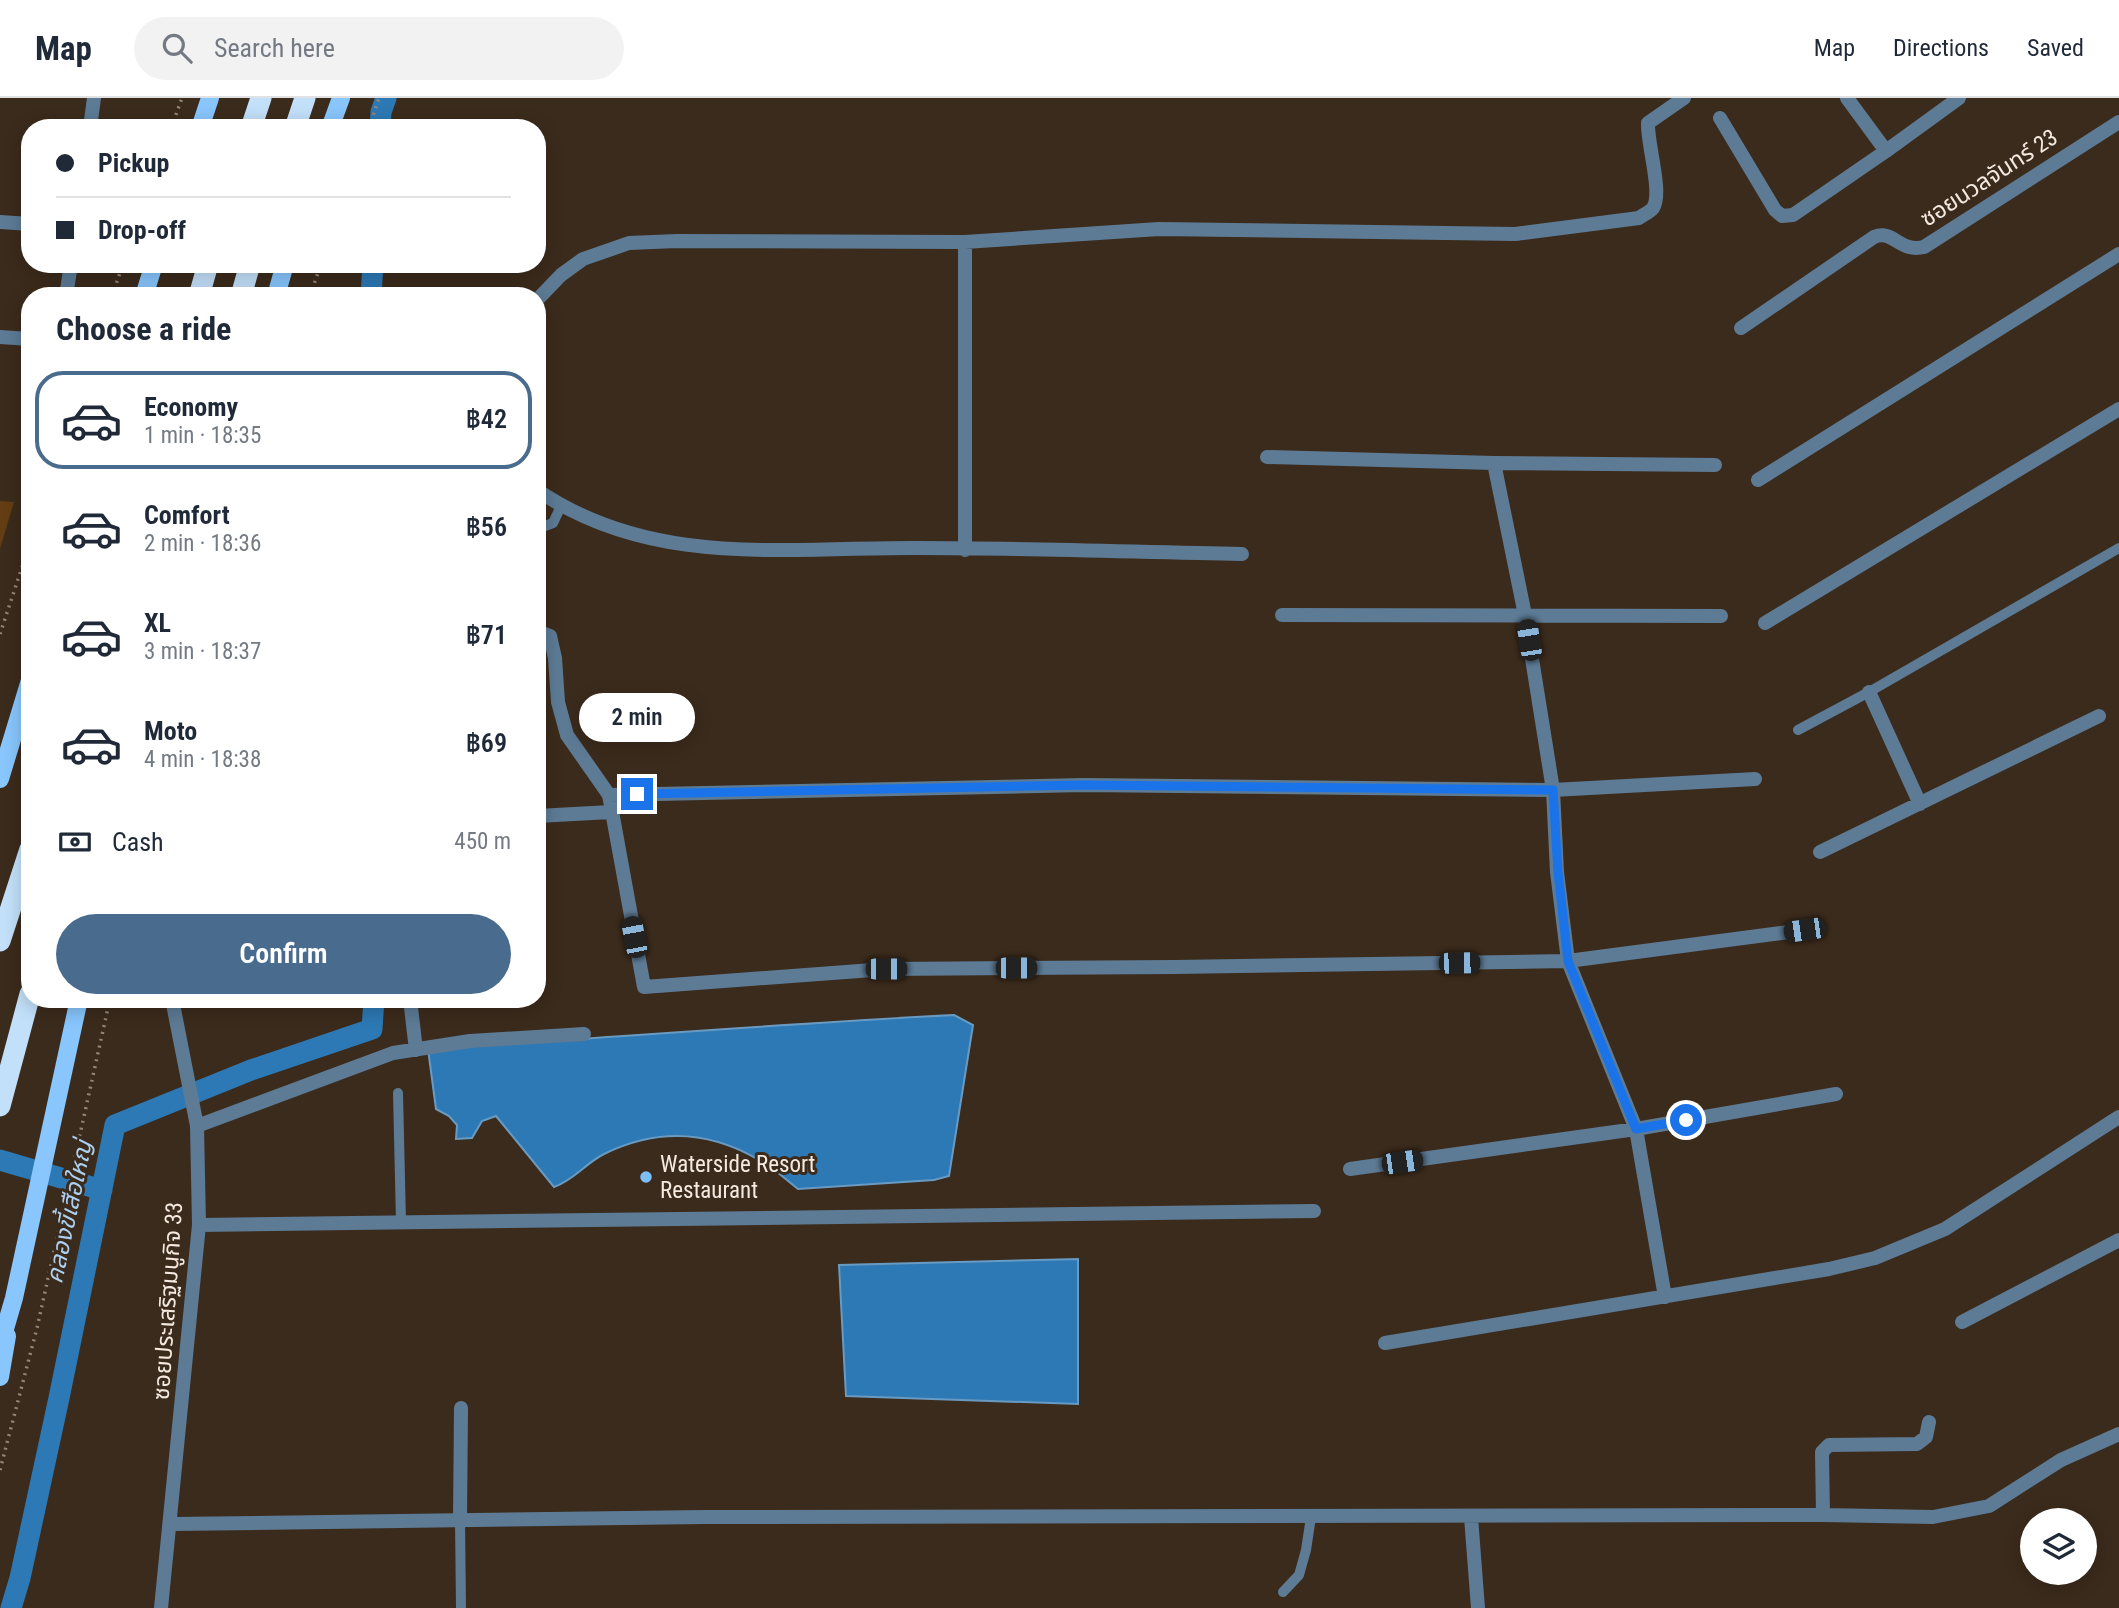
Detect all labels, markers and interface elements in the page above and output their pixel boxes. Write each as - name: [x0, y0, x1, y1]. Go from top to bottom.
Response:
- search box: [134, 17, 624, 80]
- text: Map: [35, 29, 92, 68]
- icon: search: [158, 29, 196, 67]
- text: Search here: [214, 33, 335, 63]
- text: Map: [1814, 34, 1855, 62]
- text: Directions: [1893, 34, 1989, 62]
- text: Saved: [2027, 34, 2084, 62]
- street label: ซอยนวลจันทร์ 23: [1915, 124, 2063, 232]
- text: Pickup: [98, 148, 169, 178]
- text: Drop-off: [98, 215, 186, 245]
- text: Choose a ride: [56, 310, 231, 348]
- icon: car: [60, 389, 123, 452]
- text: Economy: [144, 392, 238, 422]
- text: ฿42: [466, 404, 507, 434]
- text: 1 min · 18:35: [144, 422, 261, 449]
- icon: car: [60, 497, 123, 560]
- text: Comfort: [144, 500, 230, 530]
- text: ฿56: [466, 512, 507, 542]
- text: 2 min · 18:36: [144, 530, 261, 557]
- icon: car: [60, 605, 123, 668]
- text: XL: [144, 608, 171, 638]
- car: [1516, 618, 1543, 662]
- text: ฿71: [466, 620, 507, 650]
- text: 3 min · 18:37: [144, 638, 261, 665]
- callout: 2 min: [579, 692, 695, 742]
- text: 2 min: [612, 704, 662, 731]
- icon: car: [60, 713, 123, 776]
- text: Moto: [144, 716, 197, 746]
- text: ฿69: [466, 728, 507, 758]
- text: 4 min · 18:38: [144, 746, 261, 773]
- route end: [621, 778, 653, 810]
- icon: cash: [56, 823, 94, 861]
- text: Cash: [112, 827, 164, 857]
- text: 450 m: [454, 828, 511, 855]
- button: Confirm: [56, 914, 511, 994]
- car: [620, 914, 649, 960]
- car: [1782, 917, 1827, 943]
- car: [1438, 952, 1481, 974]
- car: [996, 958, 1038, 979]
- car: [866, 959, 908, 980]
- route start: [1670, 1104, 1702, 1136]
- water label: คลองขี้เสือใหญ่: [37, 1134, 98, 1286]
- car: [1380, 1149, 1425, 1175]
- place label: Waterside Resort Restaurant: [660, 1151, 815, 1204]
- marker: Waterside Resort Restaurant: [638, 1169, 654, 1185]
- street label: ซอยประเสริฐมนูกิจ 33: [148, 1201, 189, 1401]
- map controls: [2020, 1508, 2097, 1585]
- button: layers: [2020, 1508, 2097, 1585]

